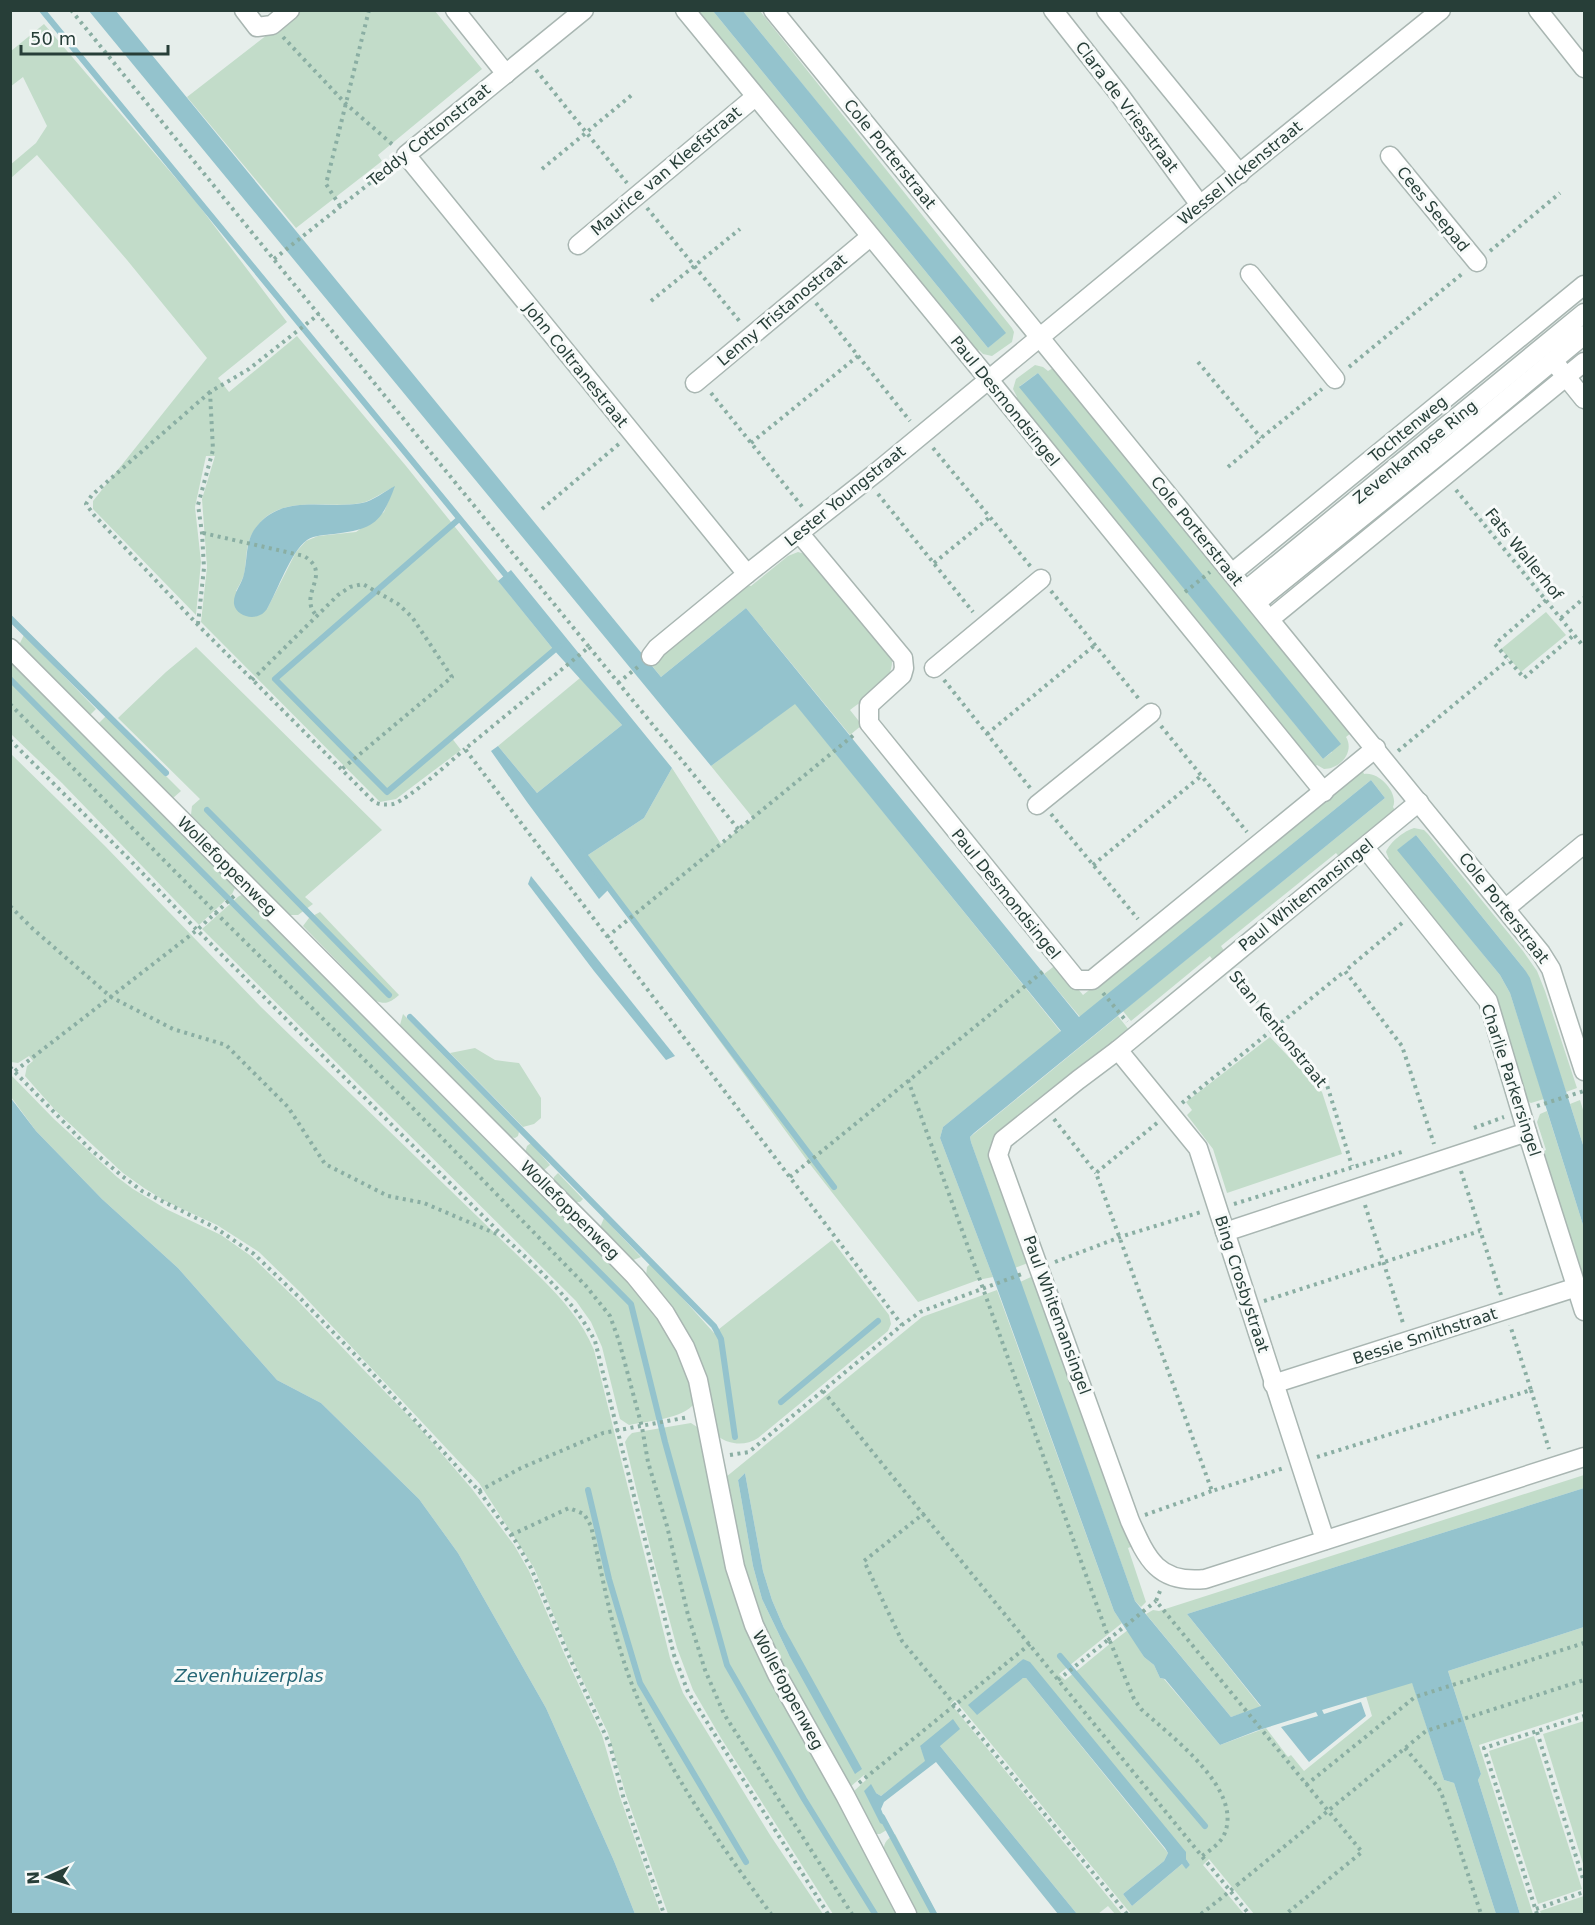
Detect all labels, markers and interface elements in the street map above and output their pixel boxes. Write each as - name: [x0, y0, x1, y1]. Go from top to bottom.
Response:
- scale bar: [21, 18, 168, 56]
- text: 50 m: [30, 28, 76, 49]
- street label: Clara de Vriesstraat: [1072, 38, 1182, 176]
- street label: Teddy Cottonstraat: [363, 80, 494, 191]
- street label: Cole Porterstraat: [840, 95, 940, 213]
- street label: Maurice van Kleefstraat: [587, 103, 745, 239]
- street label: Wessel Ilckenstraat: [1174, 117, 1306, 229]
- street label: Cees Seepad: [1393, 163, 1473, 255]
- street label: Lenny Tristanostraat: [713, 250, 851, 370]
- street label: John Coltranestraat: [519, 298, 632, 431]
- street label: Paul Desmondsingel: [947, 332, 1063, 470]
- street label: Tochtenweg: [1364, 392, 1451, 467]
- street label: Zevenkampse Ring: [1349, 396, 1481, 508]
- street label: Lester Youngstraat: [781, 442, 909, 550]
- street label: Cole Porterstraat: [1147, 472, 1247, 590]
- street label: Fats Wallerhof: [1481, 504, 1567, 604]
- street label: Wollefoppenweg: [174, 813, 280, 919]
- street label: Paul Desmondsingel: [948, 825, 1064, 963]
- street label: Paul Whitemansingel: [1235, 835, 1377, 955]
- street label: Cole Porterstraat: [1455, 849, 1553, 967]
- street label: Stan Kentonstraat: [1225, 967, 1331, 1091]
- street label: Charlie Parkersingel: [1477, 1001, 1545, 1159]
- street label: Wollefoppenweg: [517, 1157, 623, 1263]
- street label: Bing Crosbystraat: [1211, 1213, 1273, 1355]
- street label: Paul Whitemansingel: [1019, 1233, 1095, 1397]
- street label: Bessie Smithstraat: [1350, 1304, 1500, 1368]
- street label: Wollefoppenweg: [749, 1627, 827, 1753]
- water label: Zevenhuizerplas: [173, 1665, 324, 1686]
- north arrow: [18, 1847, 78, 1907]
- text: N: [24, 1871, 43, 1885]

